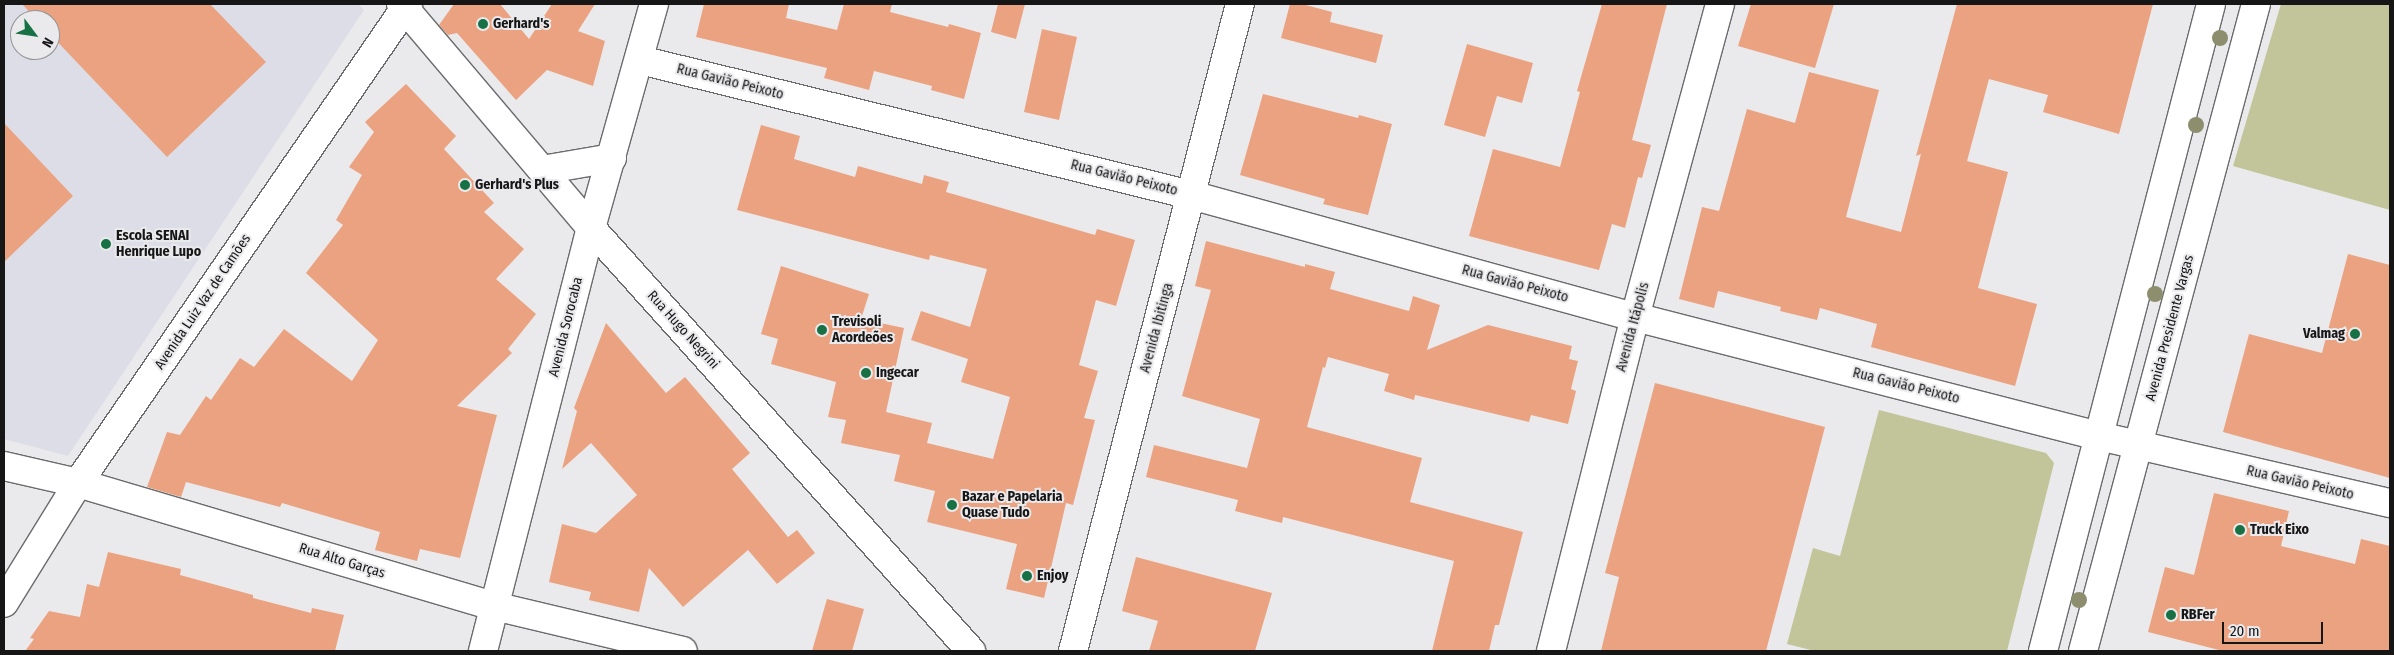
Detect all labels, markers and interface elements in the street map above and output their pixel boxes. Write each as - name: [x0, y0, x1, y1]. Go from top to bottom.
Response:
- north arrow: [10, 10, 60, 60]
- place label: Gerhard's: [493, 16, 549, 32]
- marker: Gerhard's: [477, 18, 489, 30]
- text: N: [38, 34, 57, 50]
- street label: Rua Gavião Peixoto: [675, 61, 785, 103]
- street label: Rua Gavião Peixoto: [1069, 157, 1179, 199]
- place label: Gerhard's Plus: [475, 177, 559, 193]
- marker: Gerhard's Plus: [459, 179, 471, 191]
- place label: Escola SENAI Henrique Lupo: [116, 228, 201, 260]
- street label: Avenida Luiz Vaz de Camões: [151, 231, 255, 373]
- marker: Escola SENAI Henrique Lupo: [100, 238, 112, 250]
- street label: Avenida Presidente Vargas: [2142, 253, 2198, 403]
- street label: Rua Gavião Peixoto: [1460, 262, 1570, 306]
- street label: Avenida Sorocaba: [546, 275, 586, 379]
- street label: Avenida Itápolis: [1613, 280, 1653, 374]
- street label: Avenida Ibitinga: [1137, 281, 1177, 375]
- street label: Rua Hugo Negrini: [644, 288, 722, 372]
- place label: Trevisoli Acordeões: [832, 314, 893, 347]
- marker: Trevisoli Acordeões: [816, 324, 828, 336]
- place label: Valmag: [2303, 326, 2345, 342]
- marker: Valmag: [2349, 328, 2361, 340]
- place label: Ingecar: [876, 365, 919, 381]
- street label: Rua Gavião Peixoto: [1851, 365, 1961, 407]
- marker: Ingecar: [860, 367, 872, 379]
- street label: Rua Gavião Peixoto: [2245, 462, 2355, 504]
- place label: Bazar e Papelaria Quase Tudo: [962, 489, 1063, 522]
- marker: Bazar e Papelaria Quase Tudo: [946, 499, 958, 511]
- place label: Truck Eixo: [2250, 522, 2309, 538]
- marker: Truck Eixo: [2234, 524, 2246, 536]
- street label: Rua Alto Garças: [297, 540, 387, 582]
- place label: Enjoy: [1037, 568, 1068, 584]
- marker: Enjoy: [1021, 570, 1033, 582]
- place label: RBFer: [2181, 607, 2215, 623]
- marker: RBFer: [2165, 609, 2177, 621]
- scale bar: [2224, 612, 2325, 644]
- text: 20 m: [2230, 622, 2260, 640]

